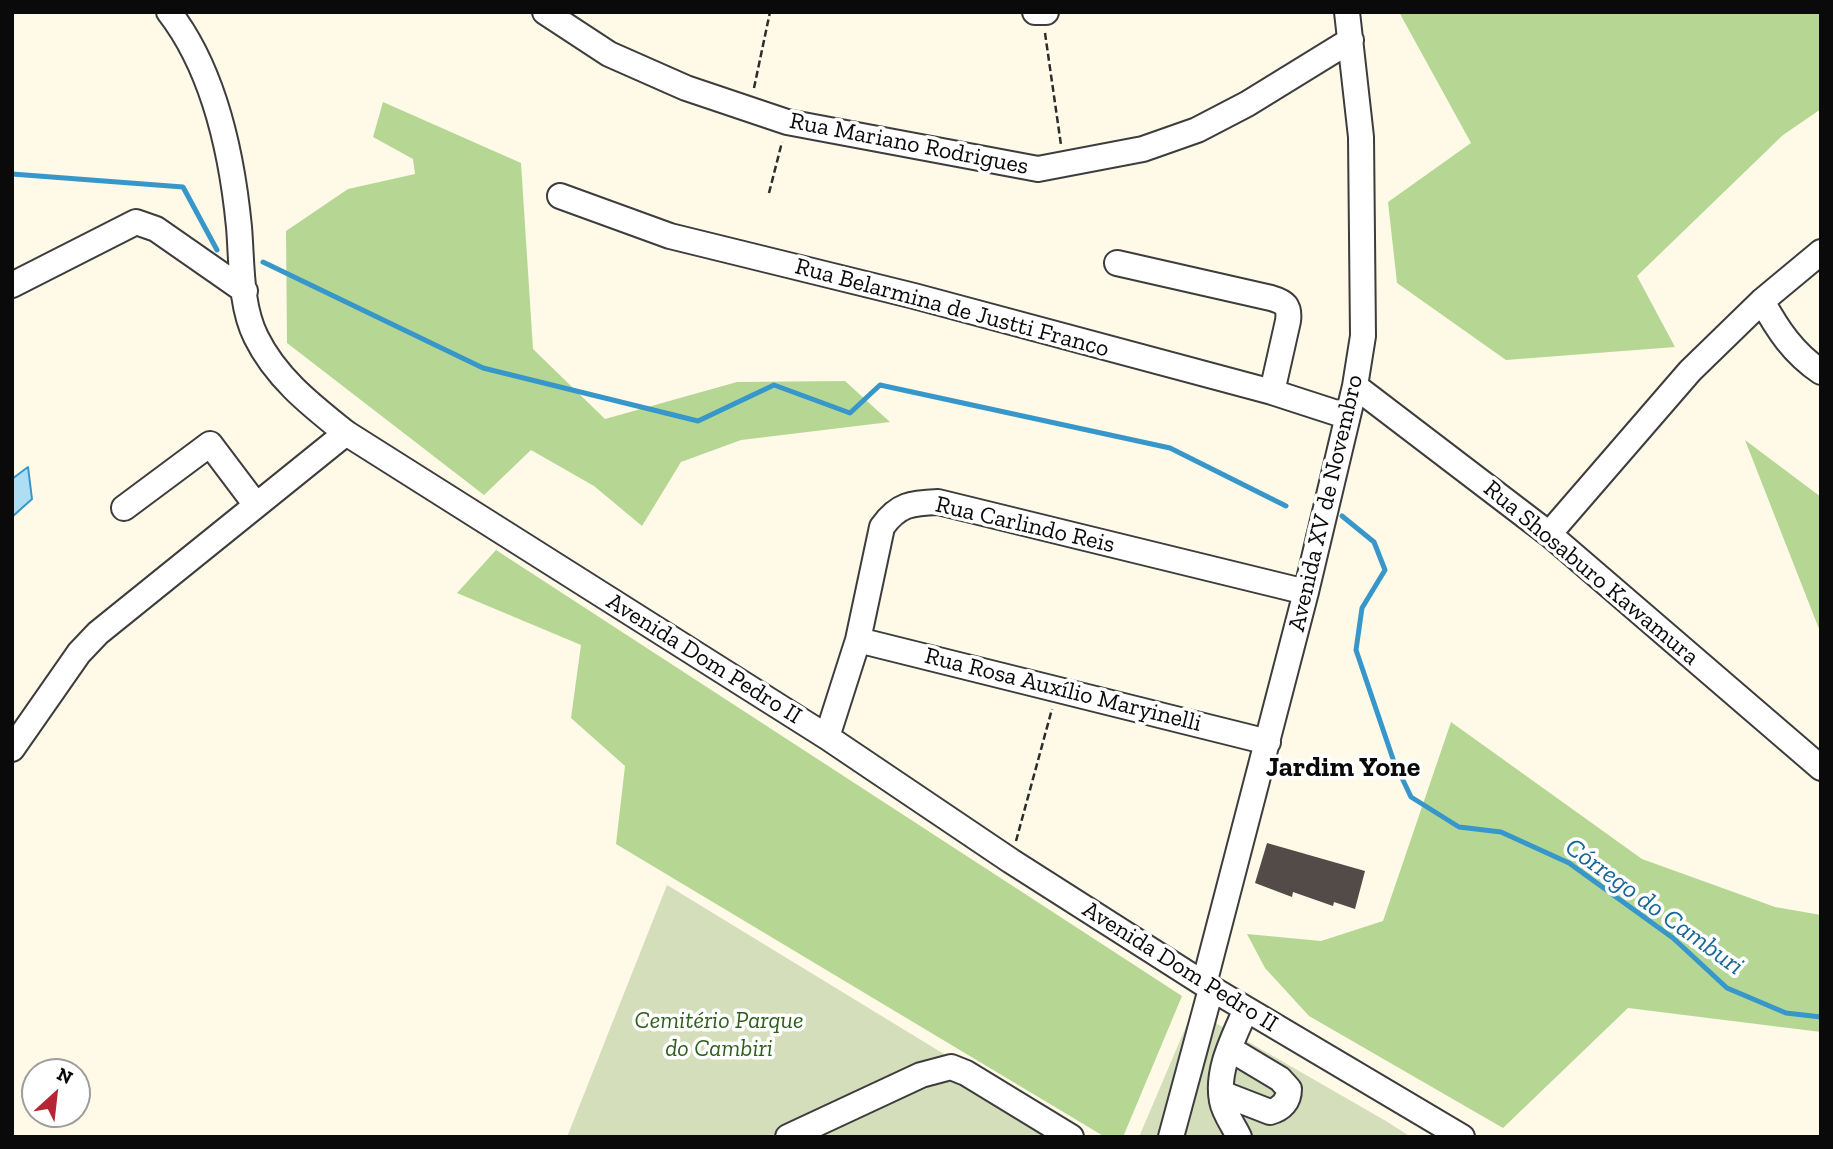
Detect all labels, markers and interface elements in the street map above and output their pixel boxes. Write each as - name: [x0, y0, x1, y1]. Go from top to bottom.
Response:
- street label: Rua Mariano Rodrigues: [787, 107, 1031, 181]
- street label: Rua Belarmina de Justti Franco: [792, 252, 1112, 364]
- street label: Avenida XV de Novembro: [1282, 372, 1370, 634]
- street label: Rua Shosaburo Kawamura: [1477, 474, 1705, 672]
- street label: Rua Carlindo Reis: [933, 490, 1117, 560]
- street label: Avenida Dom Pedro II: [601, 587, 807, 731]
- street label: Rua Rosa Auxílio Maryinelli: [922, 642, 1204, 738]
- district label: Jardim Yone: [1266, 751, 1420, 785]
- water label: Córrego do Camburi: [1559, 832, 1749, 982]
- street label: Avenida Dom Pedro II: [1077, 895, 1283, 1039]
- park label: Cemitério Parque do Cambiri: [635, 1007, 803, 1063]
- north arrow: [21, 1058, 91, 1128]
- text: N: [53, 1062, 77, 1089]

